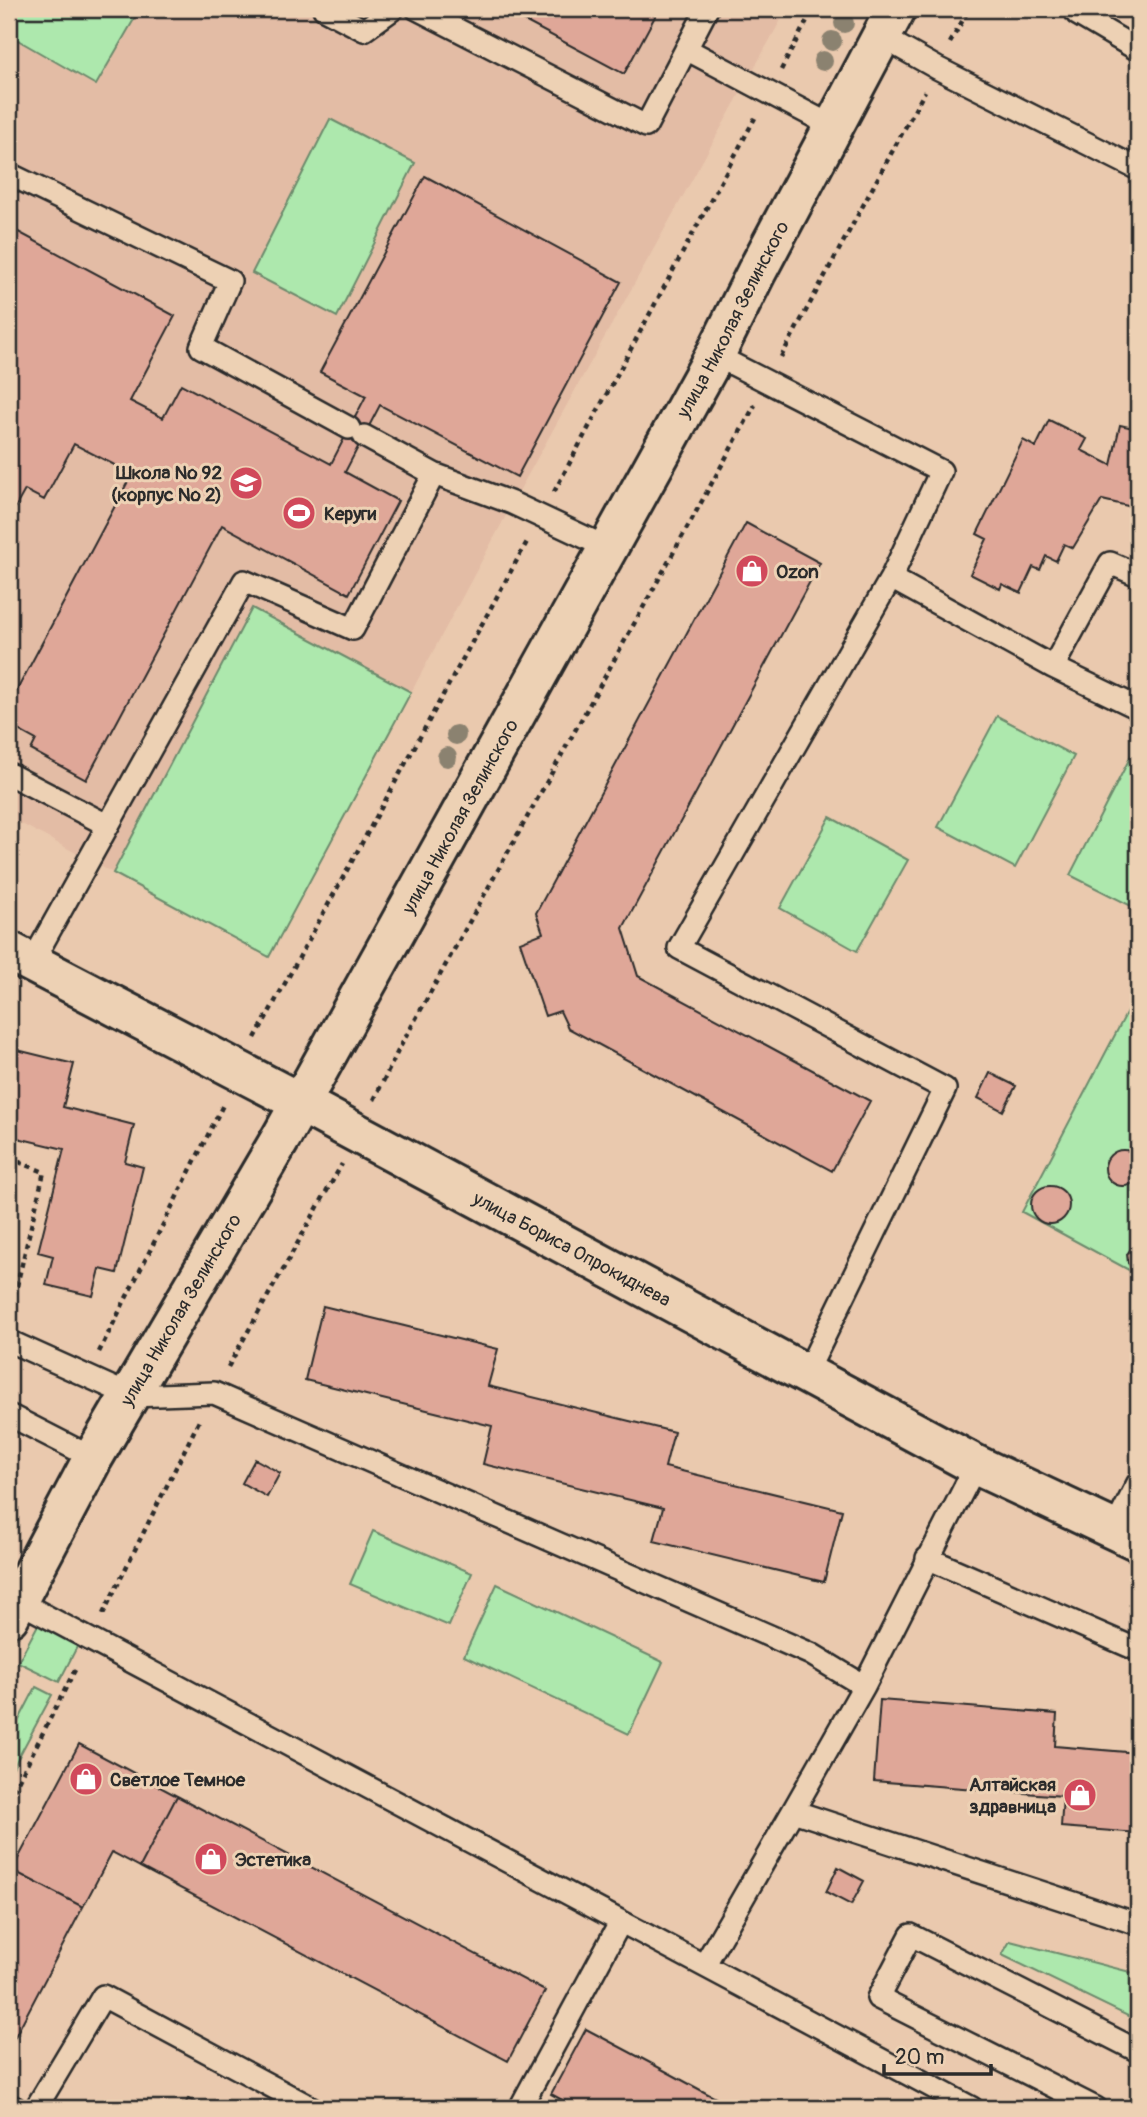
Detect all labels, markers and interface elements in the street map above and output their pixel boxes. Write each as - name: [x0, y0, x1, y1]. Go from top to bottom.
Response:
- street label: улица Николая Зелинского: [671, 217, 794, 423]
- place label: Школа № 92 (корпус № 2): [111, 461, 222, 507]
- school or university icon: Школа № 92 (корпус № 2): [227, 464, 265, 502]
- sports icon: Керуги: [280, 494, 318, 532]
- place label: Керуги: [324, 502, 377, 526]
- shop icon: Ozon: [733, 552, 771, 590]
- place label: Ozon: [776, 560, 819, 584]
- street label: улица Николая Зелинского: [396, 715, 524, 919]
- street label: улица Бориса Опрокиднева: [468, 1186, 675, 1312]
- street label: улица Николая Зелинского: [115, 1210, 247, 1411]
- shop icon: Светлое Темное: [67, 1760, 105, 1798]
- place label: Светлое Темное: [110, 1768, 246, 1792]
- place label: Алтайская здравница: [969, 1773, 1056, 1819]
- shop icon: Алтайская здравница: [1061, 1776, 1099, 1814]
- shop icon: Эстетика: [192, 1840, 230, 1878]
- place label: Эстетика: [235, 1848, 311, 1872]
- scale bar: [884, 2033, 991, 2077]
- text: 20 m: [895, 2044, 944, 2071]

